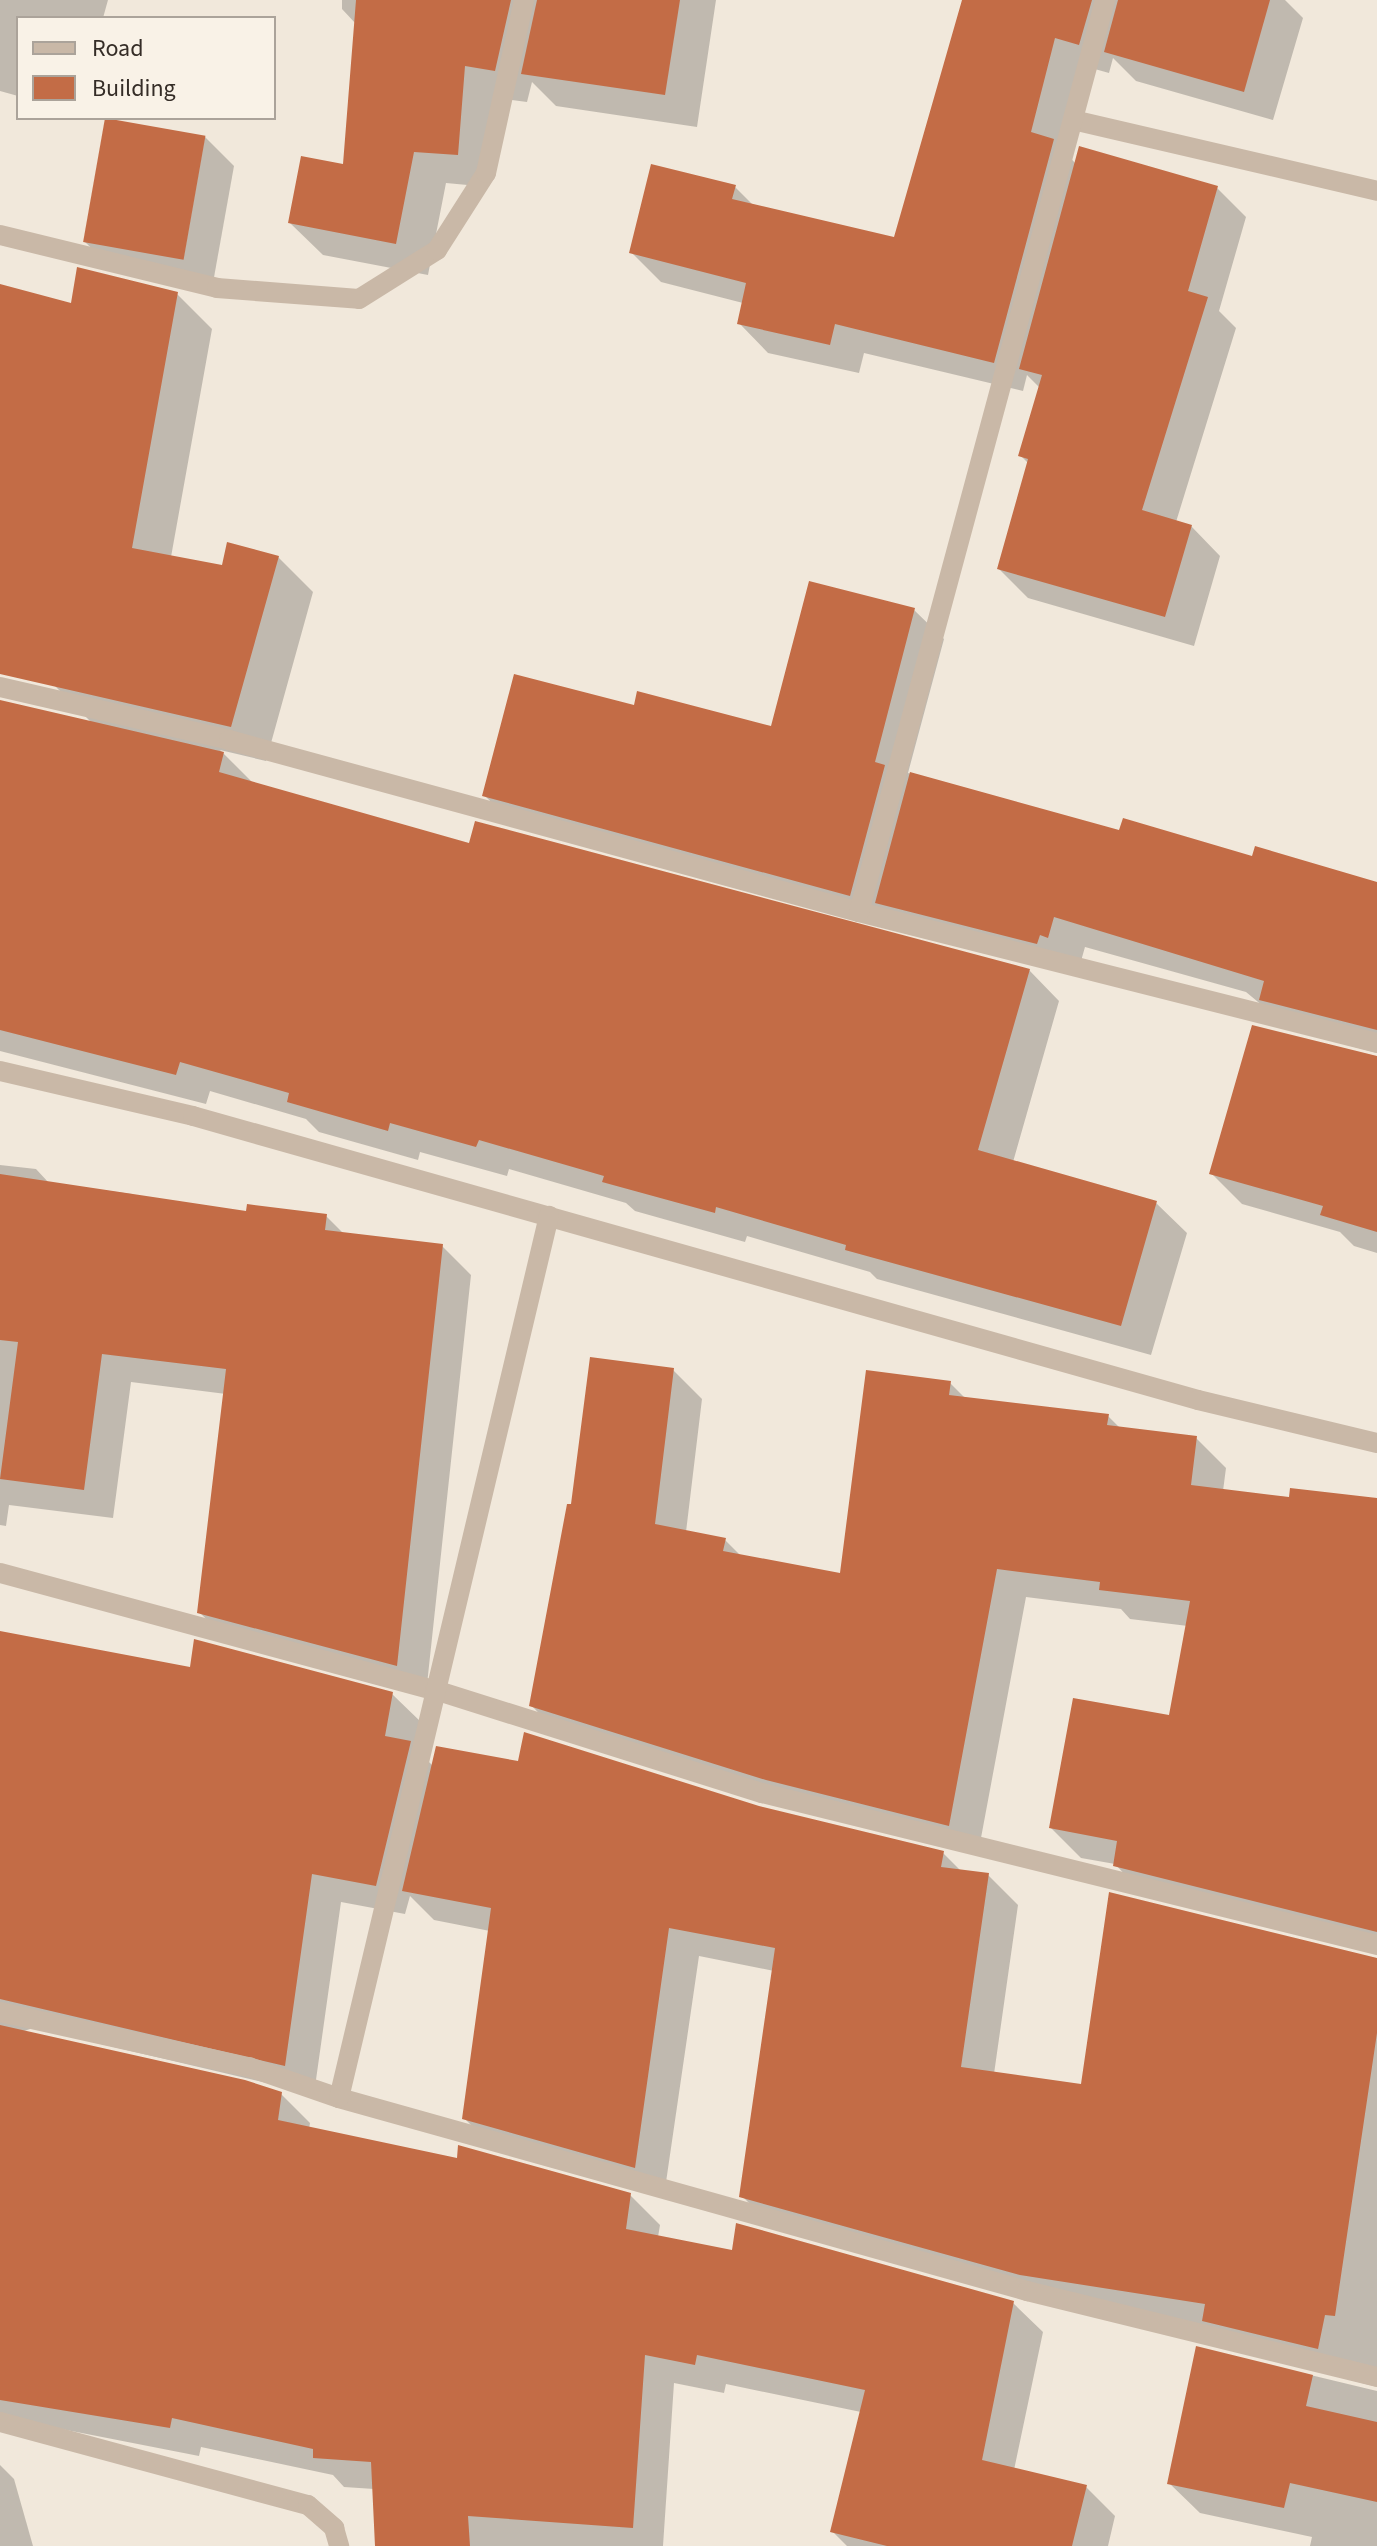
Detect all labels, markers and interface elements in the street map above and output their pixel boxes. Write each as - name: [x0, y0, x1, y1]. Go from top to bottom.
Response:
- legend: [16, 16, 276, 120]
- text: Road: [92, 31, 144, 66]
- text: Building: [92, 71, 176, 106]

